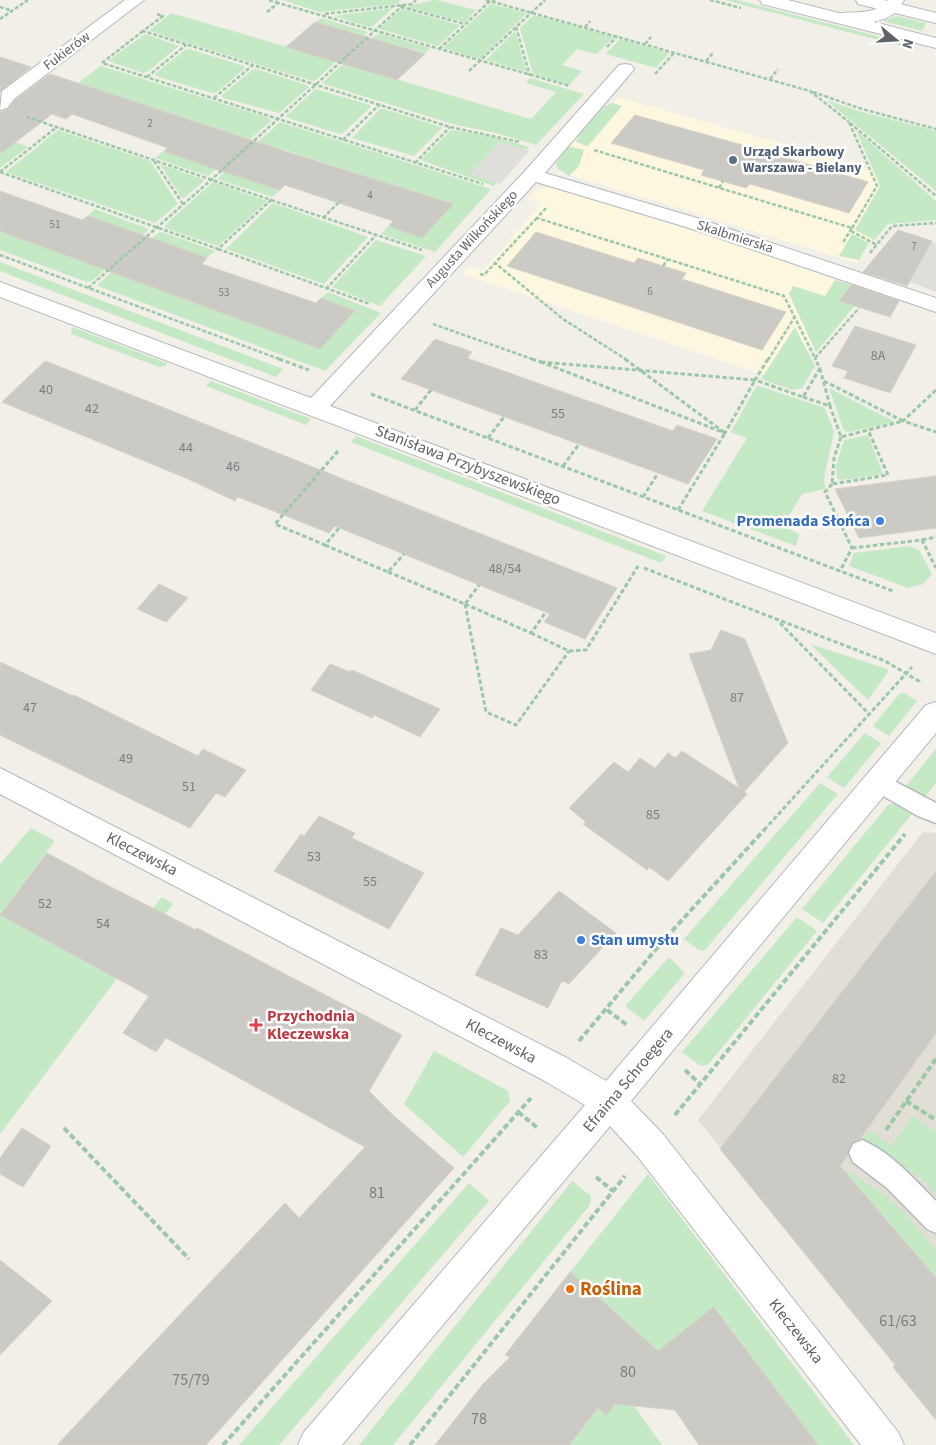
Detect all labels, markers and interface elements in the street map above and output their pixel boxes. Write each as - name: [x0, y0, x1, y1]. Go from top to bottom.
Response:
- north arrow: [871, 15, 921, 65]
- street label: Fukierów: [39, 27, 95, 75]
- text: N: [896, 36, 918, 51]
- house number: 2: [147, 116, 153, 131]
- place label: Urząd Skarbowy Warszawa - Bielany: [743, 142, 862, 178]
- marker: Urząd Skarbowy Warszawa - Bielany: [727, 154, 739, 166]
- street label: Augusta Wilkońskiego: [421, 186, 523, 292]
- house number: 4: [367, 188, 373, 203]
- street label: Skalbmierska: [694, 215, 776, 259]
- house number: 51: [50, 217, 60, 232]
- house number: 7: [911, 239, 917, 254]
- house number: 6: [647, 284, 653, 299]
- house number: 53: [219, 285, 229, 300]
- house number: 8A: [871, 346, 886, 366]
- house number: 40: [39, 380, 53, 400]
- house number: 42: [85, 399, 99, 419]
- house number: 55: [551, 404, 565, 424]
- street label: Stanisława Przybyszewskiego: [372, 419, 564, 511]
- house number: 44: [179, 438, 193, 458]
- house number: 46: [226, 457, 240, 477]
- place label: Promenada Słońca: [737, 510, 870, 532]
- marker: Promenada Słońca: [874, 515, 886, 527]
- house number: 48/54: [489, 559, 521, 579]
- house number: 87: [730, 688, 744, 708]
- house number: 47: [23, 698, 37, 718]
- house number: 49: [119, 749, 133, 769]
- house number: 51: [182, 777, 196, 797]
- house number: 85: [646, 805, 660, 825]
- street label: Kleczewska: [103, 827, 181, 881]
- house number: 53: [307, 847, 321, 867]
- house number: 55: [363, 872, 377, 892]
- house number: 52: [38, 894, 52, 914]
- house number: 54: [96, 914, 110, 934]
- place label: Stan umysłu: [591, 929, 679, 951]
- marker: Stan umysłu: [575, 934, 587, 946]
- house number: 83: [534, 945, 548, 965]
- place label: Przychodnia Kleczewska: [267, 1005, 355, 1045]
- street label: Kleczewska: [462, 1013, 540, 1069]
- marker: Przychodnia Kleczewska: [249, 1018, 263, 1032]
- street label: Efraima Schroegera: [578, 1023, 678, 1137]
- house number: 82: [832, 1069, 846, 1089]
- house number: 81: [369, 1182, 385, 1204]
- place label: Roślina: [580, 1276, 642, 1303]
- marker: Roślina: [564, 1283, 576, 1295]
- street label: Kleczewska: [764, 1294, 828, 1368]
- house number: 61/63: [879, 1310, 917, 1332]
- house number: 80: [620, 1361, 636, 1383]
- house number: 75/79: [172, 1369, 210, 1391]
- house number: 78: [471, 1408, 487, 1430]

